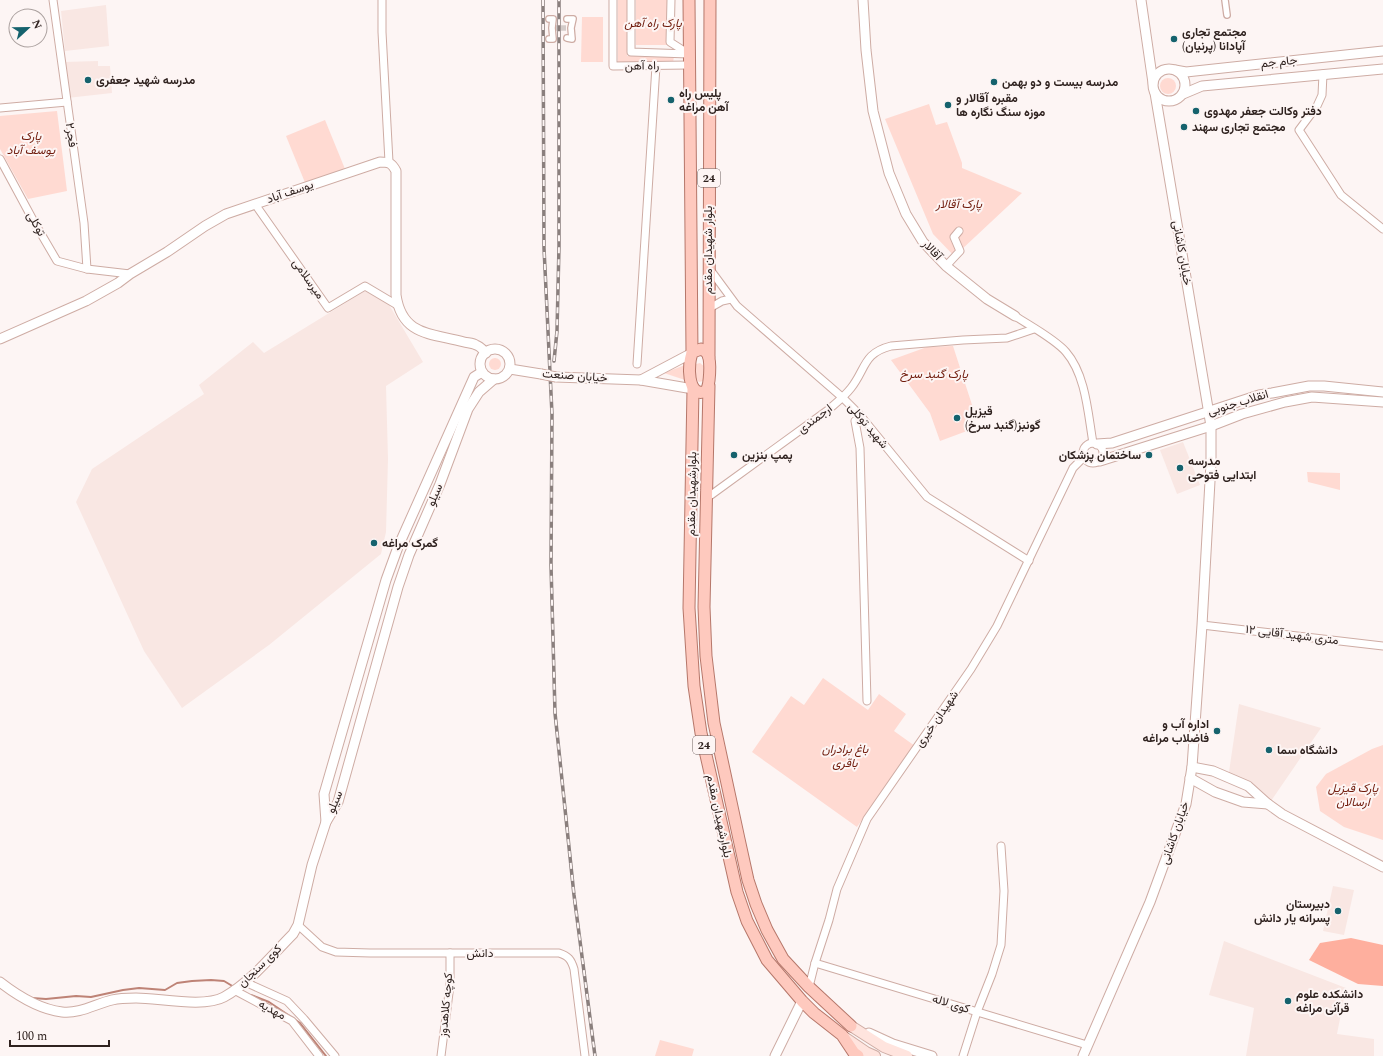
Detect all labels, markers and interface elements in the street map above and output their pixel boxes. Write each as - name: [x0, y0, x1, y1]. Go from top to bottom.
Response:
- north arrow: [8, 8, 48, 48]
- park label: پارک راه آهن: [624, 14, 682, 33]
- text: N: [27, 17, 46, 32]
- place label: مجتمع تجاری آپادانا (پرنیان): [1182, 23, 1247, 56]
- marker: مجتمع تجاری آپادانا (پرنیان): [1169, 34, 1179, 44]
- street label: جام جم: [1260, 51, 1298, 73]
- street label: راه آهن: [625, 56, 659, 76]
- place label: مدرسه شهید جعفری: [96, 71, 196, 90]
- place label: مدرسه بیست و دو بهمن: [1002, 73, 1119, 92]
- marker: مدرسه شهید جعفری: [83, 75, 93, 85]
- marker: مدرسه بیست و دو بهمن: [989, 77, 999, 87]
- place label: پلیس راه آهن مراغه: [679, 84, 730, 117]
- place label: مقبره آقالار و موزه سنگ نگاره ها: [956, 89, 1046, 122]
- marker: پلیس راه آهن مراغه: [666, 95, 676, 105]
- marker: مقبره آقالار و موزه سنگ نگاره ها: [943, 100, 953, 110]
- place label: دفتر وکالت جعفر مهدوی: [1204, 102, 1322, 121]
- marker: دفتر وکالت جعفر مهدوی: [1191, 106, 1201, 116]
- place label: مجتمع تجاری سهند: [1192, 118, 1286, 137]
- street label: فجر۲: [60, 122, 82, 148]
- marker: مجتمع تجاری سهند: [1179, 122, 1189, 132]
- park label: پارک یوسف آباد: [7, 127, 56, 160]
- road number: 24: [698, 169, 720, 187]
- street label: یوسف آباد: [264, 175, 316, 209]
- park label: پارک آقالار: [935, 195, 982, 214]
- street label: بلوار شهیدان مقدم: [699, 206, 718, 294]
- street label: توکلی: [21, 208, 51, 240]
- street label: خیابان کاشانی: [1167, 219, 1197, 287]
- street label: آقالار: [917, 234, 947, 266]
- street label: میرسلامی: [287, 255, 329, 303]
- street label: خیابان صنعت: [542, 364, 608, 388]
- park label: پارک گنبد سرخ: [900, 365, 968, 384]
- street label: انقلاب جنوبی: [1205, 385, 1271, 421]
- street label: ارجمندی: [793, 399, 837, 439]
- street label: شهید توکلی: [843, 399, 893, 453]
- place label: قیزیل گونبز(گنبد سرخ): [965, 402, 1041, 435]
- marker: قیزیل گونبز(گنبد سرخ): [952, 413, 962, 423]
- place label: پمپ بنزین: [742, 446, 793, 465]
- place label: ساختمان پزشکان: [1059, 446, 1141, 465]
- marker: پمپ بنزین: [729, 450, 739, 460]
- marker: ساختمان پزشکان: [1144, 450, 1154, 460]
- street label: بلوارشهیدان مقدم: [682, 452, 702, 536]
- place label: مدرسه ابتدایی فتوحی: [1188, 452, 1256, 485]
- marker: مدرسه ابتدایی فتوحی: [1175, 463, 1185, 473]
- street label: سیلو: [422, 481, 448, 509]
- place label: گمرک مراغه: [382, 534, 439, 553]
- marker: گمرک مراغه: [369, 538, 379, 548]
- street label: ۱۲ متری شهید آقایی: [1244, 620, 1340, 650]
- street label: شهیدان خیری: [910, 687, 964, 751]
- place label: اداره آب و فاضلاب مراغه: [1143, 715, 1209, 748]
- marker: اداره آب و فاضلاب مراغه: [1212, 726, 1222, 736]
- road number: 24: [693, 736, 715, 754]
- park label: باغ برادران باقری: [822, 740, 869, 773]
- place label: دانشگاه سما: [1277, 741, 1338, 760]
- marker: دانشگاه سما: [1264, 745, 1274, 755]
- street label: بلوارشهیدان مقدم: [701, 773, 737, 859]
- park label: پارک قیزیل ارسالان: [1328, 779, 1378, 812]
- street label: سیلو: [322, 788, 348, 816]
- street label: خیابان کاشانی: [1155, 799, 1195, 867]
- place label: دبیرستان پسرانه یار دانش: [1254, 895, 1330, 928]
- marker: دبیرستان پسرانه یار دانش: [1333, 906, 1343, 916]
- street label: کوی سنجان: [234, 940, 286, 992]
- street label: دانش: [467, 944, 494, 963]
- street label: کوچه کلاهدوز: [434, 972, 458, 1039]
- place label: دانشکده علوم قرآنی مراغه: [1296, 985, 1363, 1018]
- street label: کوی لاله: [930, 989, 972, 1019]
- street label: مهدیه: [255, 995, 289, 1025]
- marker: دانشکده علوم قرآنی مراغه: [1283, 996, 1293, 1006]
- scale bar: [10, 1022, 109, 1048]
- text: 100 m: [16, 1027, 47, 1046]

